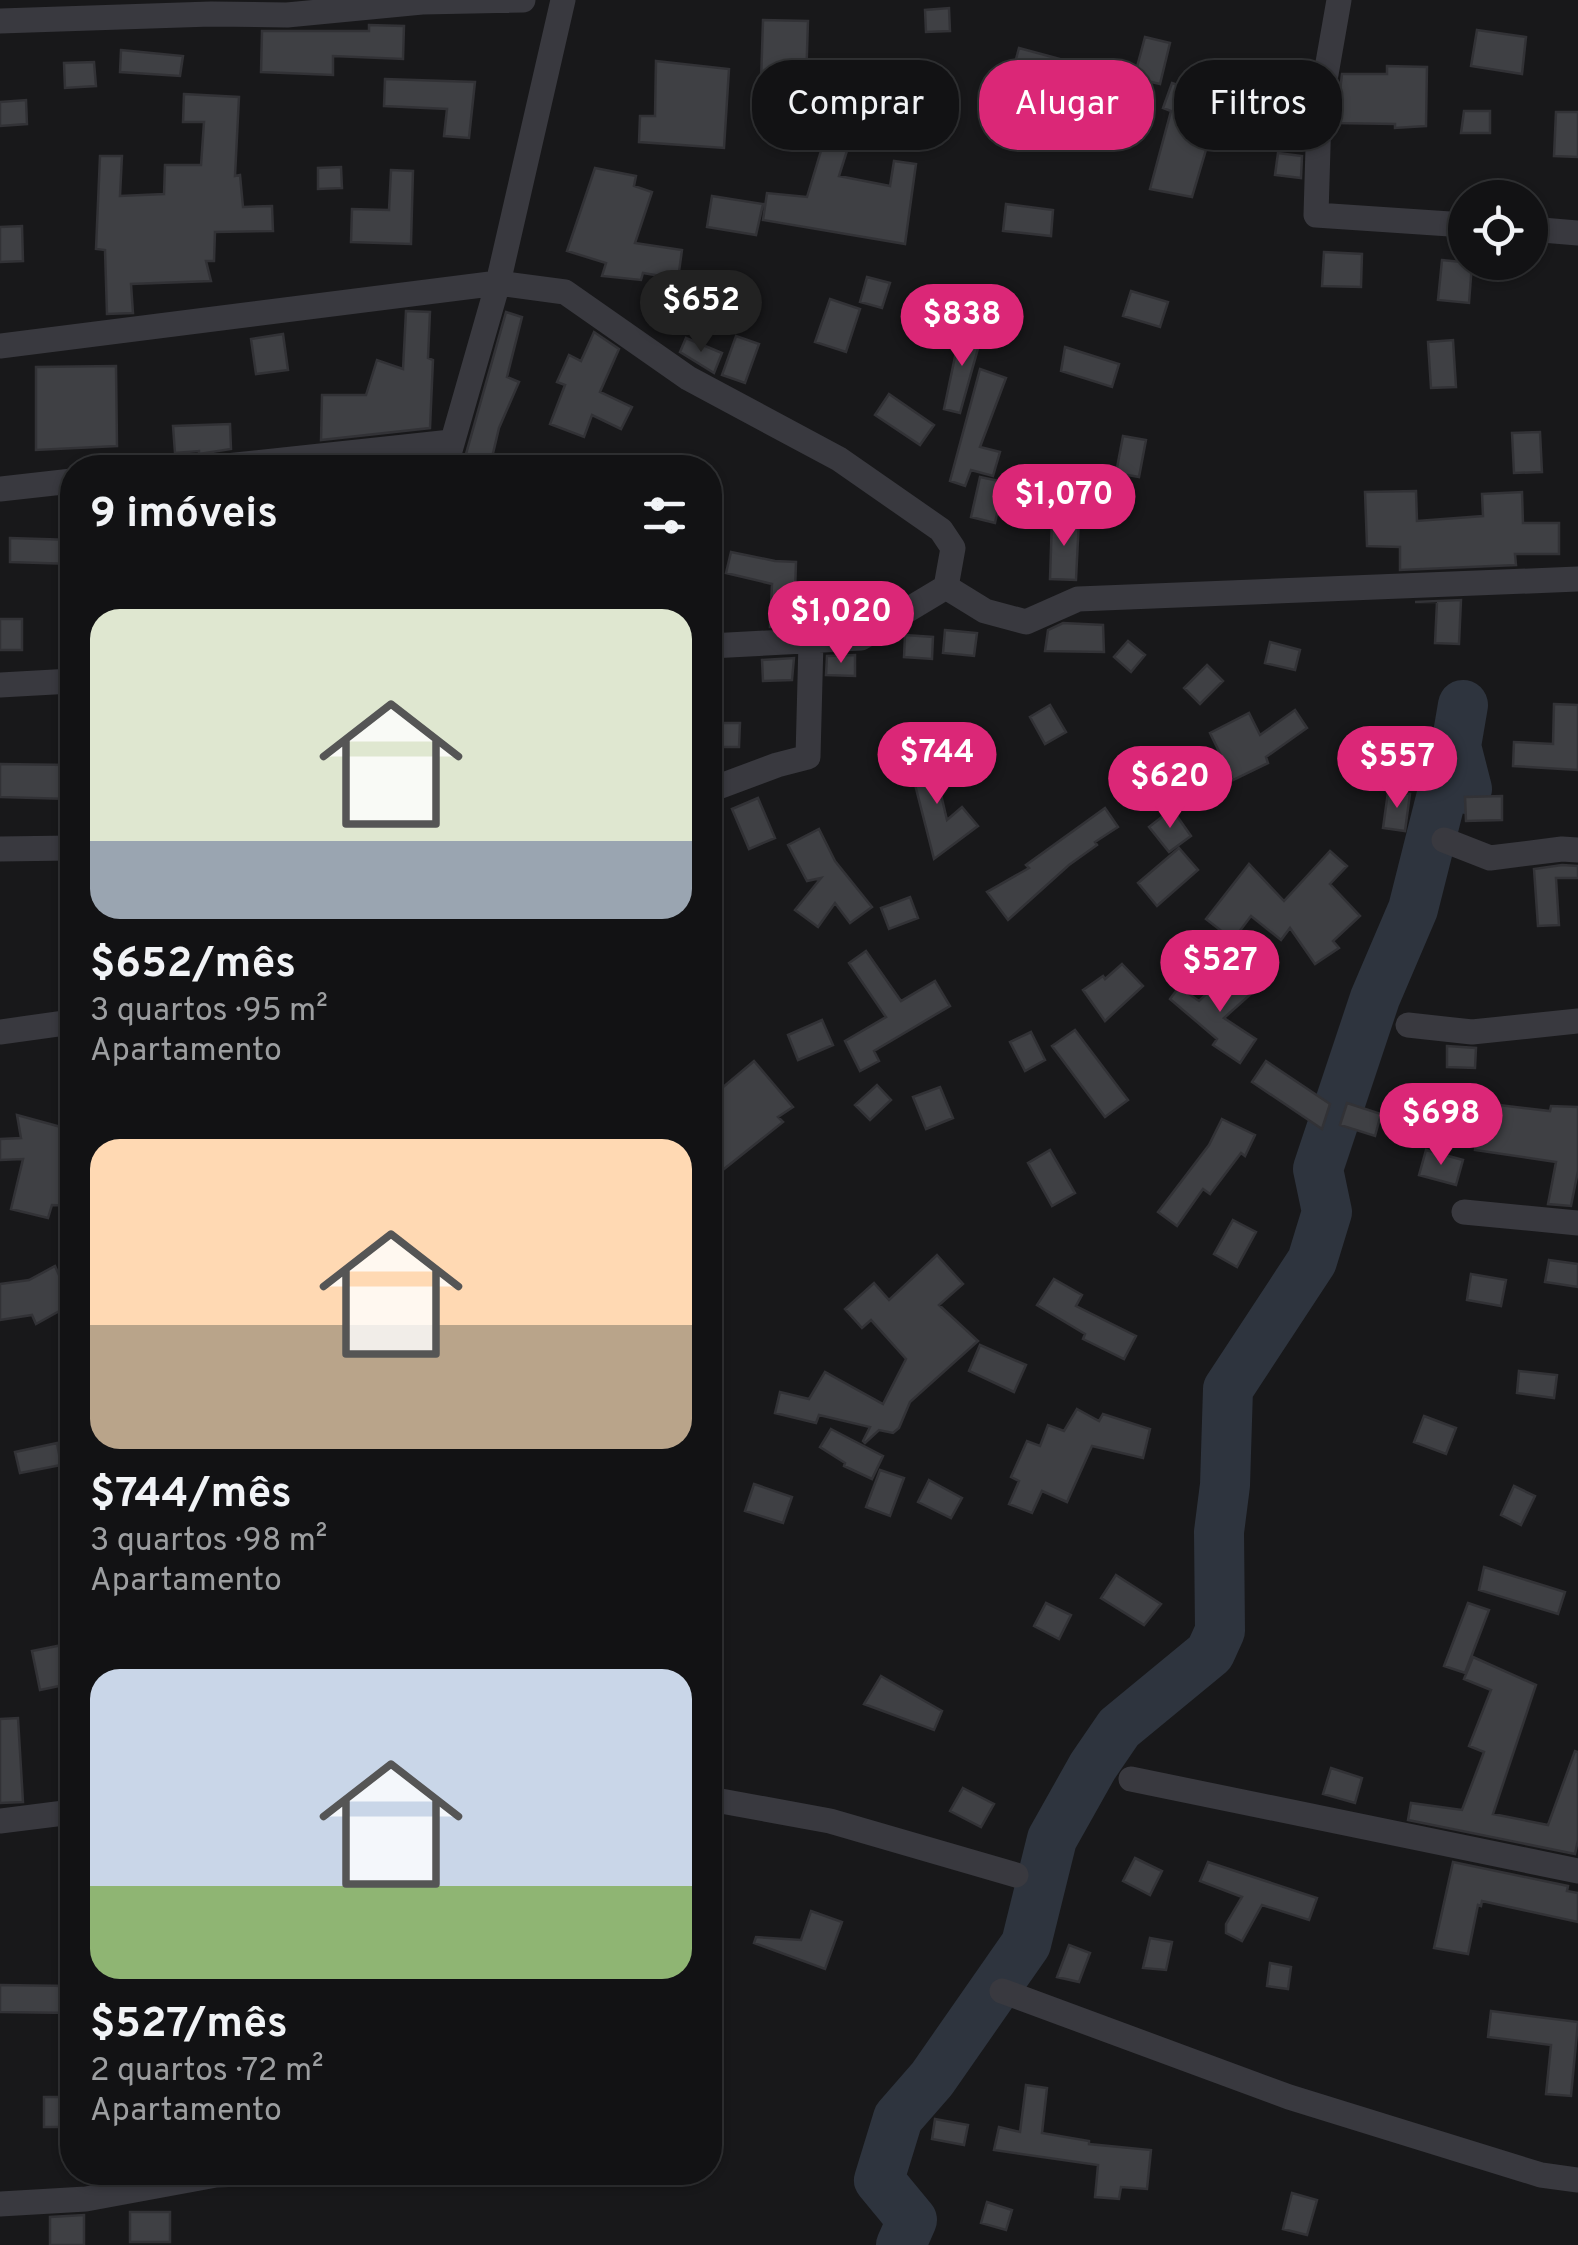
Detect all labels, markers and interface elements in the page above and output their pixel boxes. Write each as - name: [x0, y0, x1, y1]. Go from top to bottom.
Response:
- chip: Comprar: [752, 60, 959, 150]
- chip: Alugar: [979, 60, 1154, 150]
- chip: Filtros: [1174, 60, 1342, 150]
- map controls: [1448, 180, 1548, 280]
- button: locate: [1448, 180, 1548, 280]
- pin: $652: [642, 270, 760, 355]
- text: $652: [662, 282, 740, 322]
- pin: $838: [903, 284, 1021, 369]
- text: $838: [923, 296, 1001, 336]
- pin: $1,070: [983, 464, 1145, 549]
- text: $1,070: [1014, 476, 1114, 516]
- icon: filters: [637, 488, 692, 543]
- text: 9 imóveis: [90, 489, 278, 542]
- pin: $1,020: [760, 581, 922, 666]
- text: $1,020: [790, 593, 892, 633]
- icon: home: [301, 674, 481, 854]
- pin: $744: [878, 722, 996, 807]
- pin: $557: [1338, 726, 1456, 811]
- text: $744: [900, 734, 974, 774]
- text: $557: [1359, 738, 1435, 778]
- pin: $620: [1111, 746, 1229, 831]
- text: $620: [1130, 758, 1210, 798]
- pin: $527: [1161, 930, 1279, 1015]
- text: $652/mês: [90, 939, 296, 992]
- text: $527: [1182, 942, 1258, 982]
- text: 3 quartos · 95 m²: [90, 992, 328, 1032]
- text: Apartamento: [90, 1032, 282, 1072]
- pin: $698: [1382, 1083, 1500, 1168]
- text: $698: [1402, 1095, 1480, 1135]
- icon: home: [301, 1204, 481, 1384]
- text: $744/mês: [90, 1469, 292, 1522]
- text: 3 quartos · 98 m²: [90, 1522, 327, 1562]
- text: Apartamento: [90, 1562, 282, 1602]
- icon: home: [301, 1734, 481, 1914]
- text: $527/mês: [90, 1999, 288, 2052]
- text: 2 quartos · 72 m²: [90, 2052, 324, 2092]
- text: Apartamento: [90, 2092, 282, 2132]

